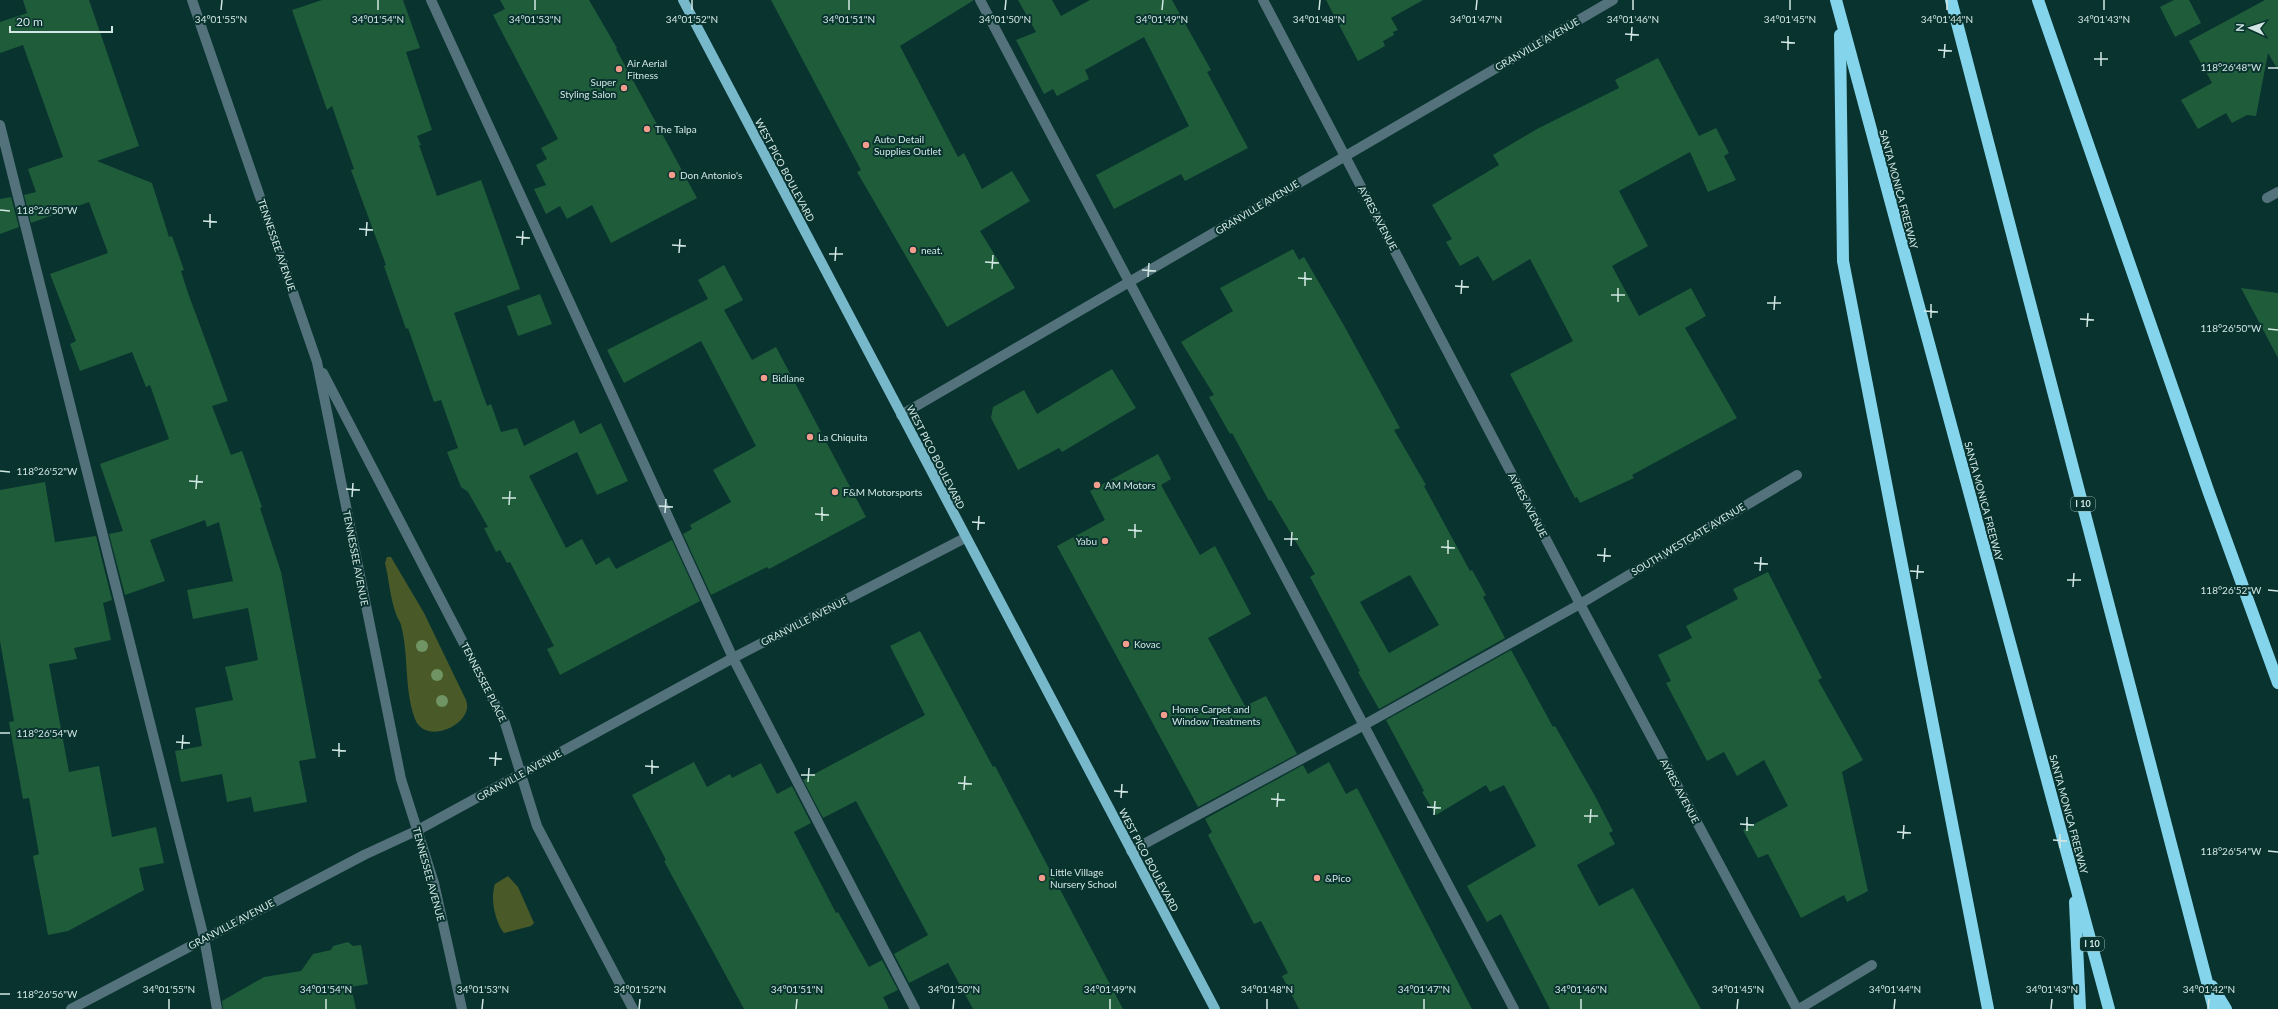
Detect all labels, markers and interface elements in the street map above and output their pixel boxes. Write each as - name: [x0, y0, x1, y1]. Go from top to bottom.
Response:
- scale bar: [10, 8, 112, 34]
- north arrow: [2230, 8, 2270, 48]
- text: 34°01'55"N: [195, 13, 247, 25]
- text: 34°01'54"N: [352, 13, 404, 25]
- text: 34°01'53"N: [509, 13, 561, 25]
- text: 34°01'52"N: [666, 13, 718, 25]
- text: 34°01'51"N: [823, 13, 875, 25]
- text: 34°01'50"N: [979, 13, 1031, 25]
- text: 34°01'49"N: [1136, 13, 1188, 25]
- text: 34°01'48"N: [1293, 13, 1345, 25]
- text: 34°01'47"N: [1450, 13, 1502, 25]
- text: 34°01'46"N: [1607, 13, 1659, 25]
- text: 34°01'45"N: [1764, 13, 1816, 25]
- text: 34°01'44"N: [1921, 13, 1973, 25]
- text: 34°01'43"N: [2078, 13, 2130, 25]
- text: 20 m: [16, 14, 43, 29]
- street label: GRANVILLE AVENUE: [1493, 15, 1581, 73]
- text: N: [2233, 23, 2246, 32]
- place label: Air Aerial Fitness: [627, 57, 667, 81]
- text: 118°26'48"W: [2201, 61, 2262, 73]
- marker: Air Aerial Fitness: [614, 64, 624, 74]
- place label: Super Styling Salon: [560, 76, 616, 100]
- marker: Super Styling Salon: [619, 83, 629, 93]
- street label: WEST PICO BOULEVARD: [753, 116, 818, 224]
- place label: The Talpa: [655, 123, 697, 135]
- marker: The Talpa: [642, 124, 652, 134]
- street label: SANTA MONICA FREEWAY: [1877, 128, 1921, 251]
- place label: Auto Detail Supplies Outlet: [874, 133, 942, 157]
- marker: Auto Detail Supplies Outlet: [861, 140, 871, 150]
- place label: Don Antonio's: [680, 169, 742, 181]
- marker: Don Antonio's: [667, 170, 677, 180]
- street label: GRANVILLE AVENUE: [1213, 177, 1301, 237]
- street label: AYRES AVENUE: [1356, 184, 1400, 253]
- street label: TENNESSEE AVENUE: [256, 197, 299, 293]
- text: 118°26'50"W: [17, 204, 78, 216]
- place label: neat.: [921, 244, 943, 256]
- marker: neat.: [908, 245, 918, 255]
- text: 118°26'50"W: [2201, 322, 2262, 334]
- place label: Bidlane: [772, 372, 805, 384]
- marker: Bidlane: [759, 373, 769, 383]
- street label: WEST PICO BOULEVARD: [904, 403, 968, 511]
- place label: La Chiquita: [818, 431, 867, 443]
- marker: La Chiquita: [805, 432, 815, 442]
- street label: SANTA MONICA FREEWAY: [1962, 440, 2006, 563]
- text: 118°26'52"W: [17, 465, 78, 477]
- street label: AYRES AVENUE: [1506, 471, 1550, 540]
- place label: AM Motors: [1105, 479, 1156, 491]
- marker: AM Motors: [1092, 480, 1102, 490]
- place label: F&M Motorsports: [843, 486, 922, 498]
- marker: F&M Motorsports: [830, 487, 840, 497]
- road number: I 10: [2071, 497, 2095, 511]
- street label: SOUTH WESTGATE AVENUE: [1629, 500, 1747, 578]
- street label: TENNESSEE AVENUE: [341, 509, 371, 607]
- place label: Yabu: [1076, 535, 1097, 547]
- marker: Yabu: [1100, 536, 1110, 546]
- text: 118°26'52"W: [2201, 584, 2262, 596]
- street label: GRANVILLE AVENUE: [759, 594, 849, 648]
- place label: Kovac: [1134, 638, 1161, 650]
- marker: Kovac: [1121, 639, 1131, 649]
- street label: TENNESSEE PLACE: [459, 640, 509, 724]
- place label: Home Carpet and Window Treatments: [1172, 703, 1260, 727]
- marker: Home Carpet and Window Treatments: [1159, 710, 1169, 720]
- text: 118°26'54"W: [17, 727, 78, 739]
- street label: GRANVILLE AVENUE: [474, 747, 564, 803]
- street label: SANTA MONICA FREEWAY: [2047, 753, 2091, 876]
- street label: AYRES AVENUE: [1658, 757, 1702, 826]
- street label: WEST PICO BOULEVARD: [1117, 806, 1182, 914]
- street label: TENNESSEE AVENUE: [411, 826, 447, 923]
- text: 118°26'54"W: [2201, 845, 2262, 857]
- place label: Little Village Nursery School: [1050, 866, 1117, 890]
- place label: &Pico: [1325, 872, 1351, 884]
- marker: Little Village Nursery School: [1037, 873, 1047, 883]
- marker: &Pico: [1312, 873, 1322, 883]
- street label: GRANVILLE AVENUE: [186, 896, 276, 952]
- road number: I 10: [2080, 937, 2104, 951]
- text: 34°01'55"N: [143, 983, 195, 995]
- text: 34°01'54"N: [300, 983, 352, 995]
- text: 34°01'53"N: [457, 983, 509, 995]
- text: 34°01'52"N: [614, 983, 666, 995]
- text: 34°01'51"N: [771, 983, 823, 995]
- text: 34°01'50"N: [928, 983, 980, 995]
- text: 34°01'49"N: [1084, 983, 1136, 995]
- text: 34°01'48"N: [1241, 983, 1293, 995]
- text: 34°01'47"N: [1398, 983, 1450, 995]
- text: 34°01'46"N: [1555, 983, 1607, 995]
- text: 34°01'45"N: [1712, 983, 1764, 995]
- text: 34°01'44"N: [1869, 983, 1921, 995]
- text: 34°01'43"N: [2026, 983, 2078, 995]
- text: 34°01'42"N: [2183, 983, 2235, 995]
- text: 118°26'56"W: [17, 988, 78, 1000]

